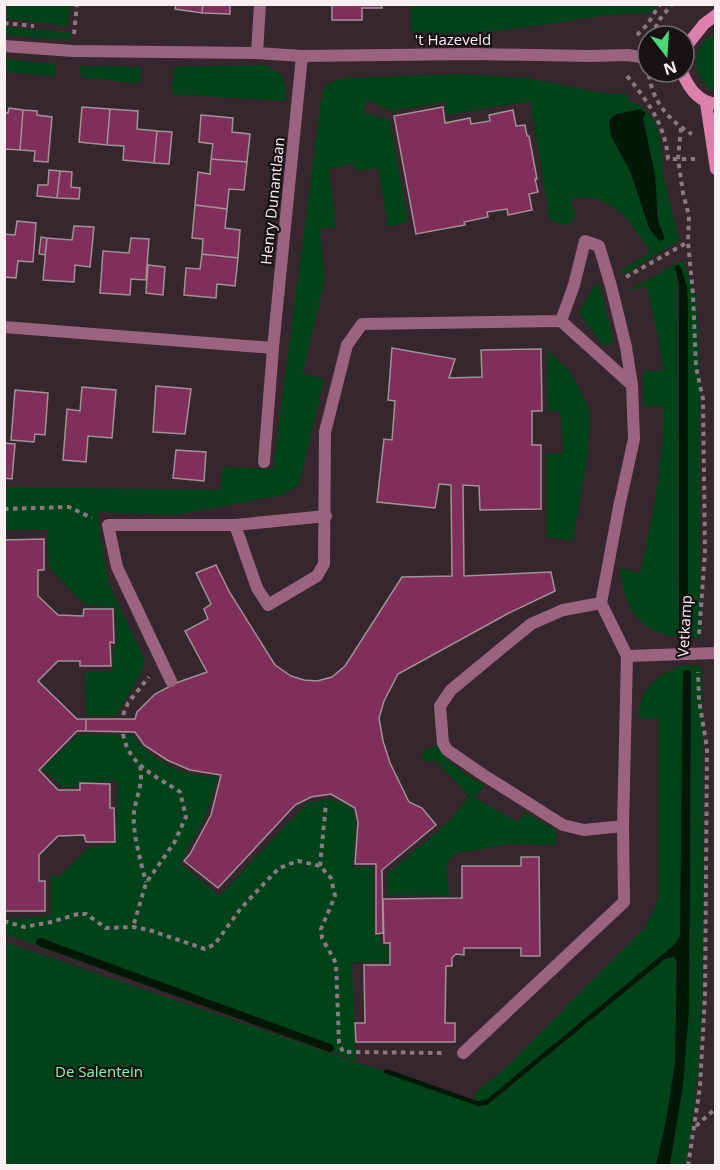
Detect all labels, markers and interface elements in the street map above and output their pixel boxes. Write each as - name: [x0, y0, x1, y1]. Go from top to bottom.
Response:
- north arrow: [636, 24, 696, 84]
- street label: 't Hazeveld: [415, 29, 491, 49]
- text: N: [661, 56, 680, 81]
- street label: Henry Dunantlaan: [255, 136, 289, 266]
- street label: Vetkamp: [672, 594, 696, 657]
- park label: De Salentein: [55, 1061, 143, 1081]

